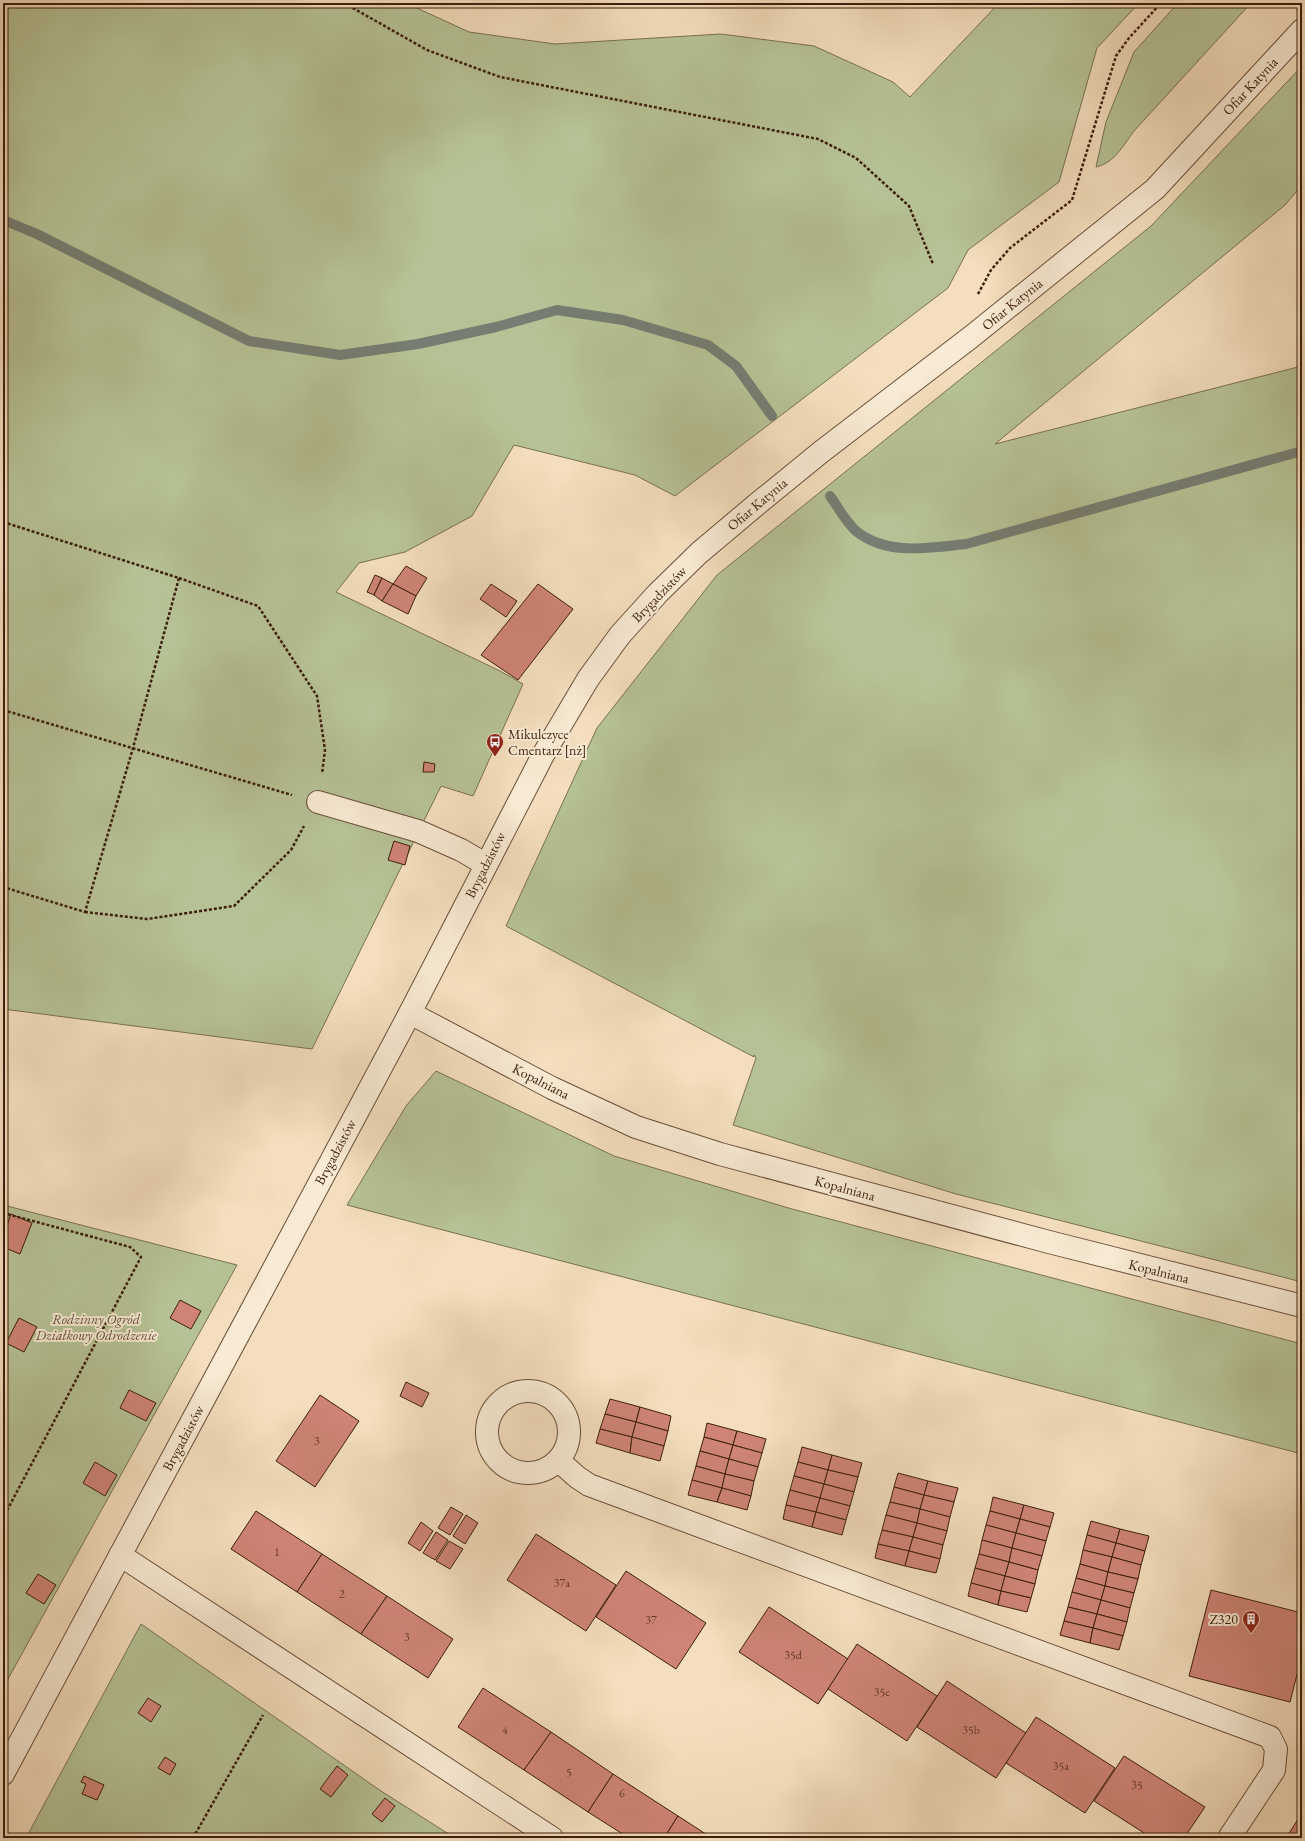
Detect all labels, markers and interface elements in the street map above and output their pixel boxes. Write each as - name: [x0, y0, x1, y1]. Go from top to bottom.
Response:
- street label: Ofiar Katynia: [1219, 53, 1282, 119]
- street label: Ofiar Katynia: [978, 274, 1046, 334]
- street label: Ofiar Katynia: [723, 473, 791, 534]
- street label: Brygadzistów: [628, 562, 691, 626]
- place label: Mikulczyce Cmentarz [nż]: [508, 725, 586, 759]
- bus stop icon: Mikulczyce Cmentarz [nż]: [485, 732, 505, 757]
- street label: Brygadzistów: [461, 829, 509, 901]
- street label: Kopalniana: [509, 1059, 573, 1103]
- street label: Brygadzistów: [310, 1116, 360, 1188]
- street label: Kopalniana: [813, 1171, 878, 1205]
- street label: Kopalniana: [1127, 1255, 1192, 1287]
- park label: Rodzinny Ogród Działkowy Odrodzenie: [34, 1310, 157, 1344]
- street label: Brygadzistów: [158, 1402, 208, 1474]
- house number: 3: [314, 1433, 320, 1449]
- house number: 1: [274, 1544, 280, 1560]
- house number: 37a: [554, 1575, 570, 1591]
- house number: 2: [339, 1586, 345, 1602]
- building icon: Z320: [1241, 1609, 1261, 1634]
- place label: Z320: [1209, 1610, 1238, 1628]
- house number: 37: [645, 1612, 657, 1628]
- house number: 3: [404, 1629, 410, 1645]
- house number: 35d: [784, 1647, 803, 1663]
- house number: 35c: [874, 1684, 890, 1700]
- house number: 4: [502, 1722, 508, 1738]
- house number: 35b: [962, 1722, 980, 1738]
- house number: 35a: [1053, 1758, 1069, 1774]
- house number: 5: [566, 1764, 572, 1780]
- house number: 35: [1131, 1777, 1143, 1793]
- house number: 6: [619, 1785, 625, 1801]

